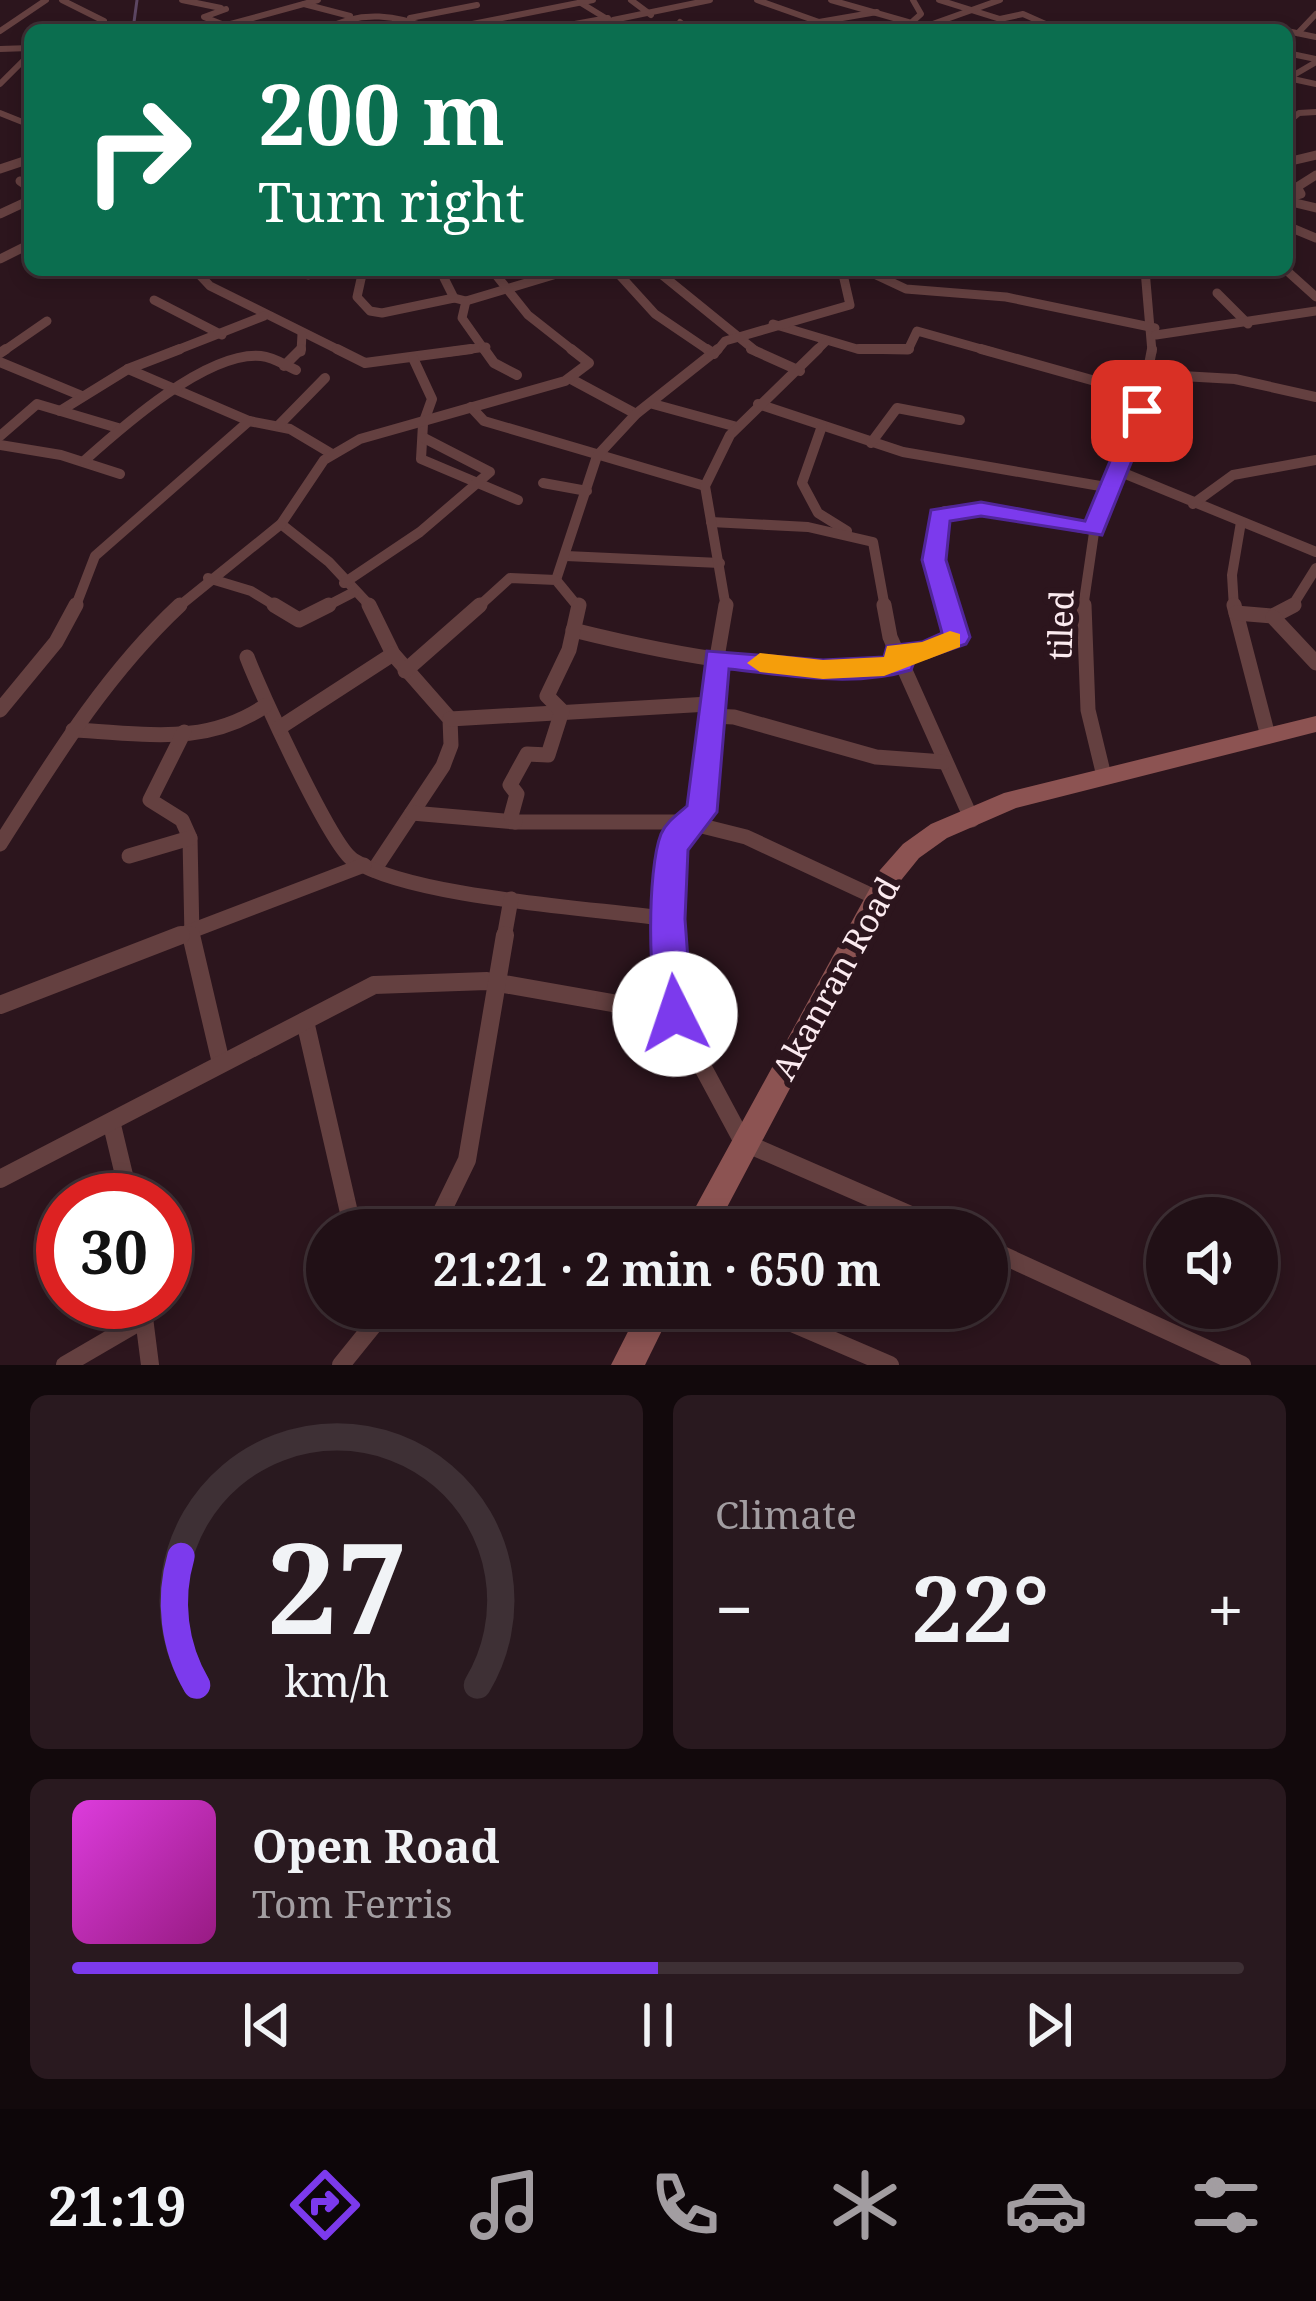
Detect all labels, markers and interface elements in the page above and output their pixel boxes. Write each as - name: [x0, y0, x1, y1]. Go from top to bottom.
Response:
- text: 200 m: [258, 55, 505, 170]
- icon: right: [60, 72, 216, 228]
- text: Turn right: [258, 164, 525, 238]
- pin: [1091, 360, 1193, 462]
- icon: arrive: [1109, 378, 1175, 444]
- street label: tiled: [1036, 589, 1084, 661]
- street label: Akanran Road: [761, 869, 909, 1087]
- position arrow: [612, 951, 738, 1077]
- speed limit sign: 30: [36, 1173, 192, 1329]
- map controls: [1146, 1197, 1278, 1329]
- button: sound: [1146, 1197, 1278, 1329]
- text: 21:21 · 2 min · 650 m: [433, 1238, 881, 1299]
- text: Climate: [715, 1487, 857, 1540]
- text: 27: [266, 1501, 407, 1671]
- text: 22°: [911, 1546, 1049, 1668]
- text: −: [715, 1563, 753, 1653]
- text: +: [1207, 1563, 1244, 1653]
- text: km/h: [284, 1651, 389, 1710]
- text: Open Road: [252, 1815, 500, 1876]
- text: Tom Ferris: [252, 1876, 453, 1929]
- icon: previous: [234, 1992, 300, 2058]
- icon: pause: [625, 1992, 691, 2058]
- icon: next: [1016, 1992, 1082, 2058]
- icon: directions: [283, 2163, 367, 2247]
- icon: music: [463, 2163, 547, 2247]
- icon: phone: [643, 2163, 727, 2247]
- icon: climate: [823, 2163, 907, 2247]
- icon: car: [1004, 2163, 1088, 2247]
- icon: filters: [1184, 2163, 1268, 2247]
- text: 21:19: [48, 2168, 187, 2242]

